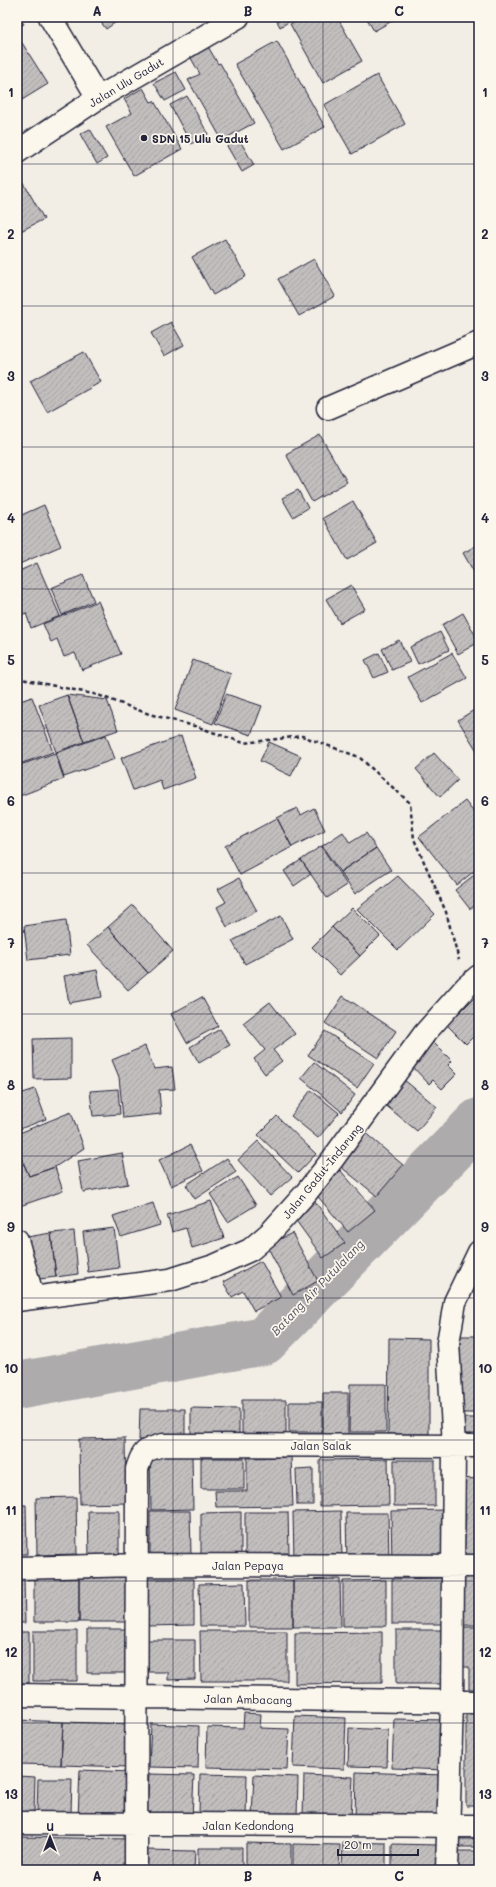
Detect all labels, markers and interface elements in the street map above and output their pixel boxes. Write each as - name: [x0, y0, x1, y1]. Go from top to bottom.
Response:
- text: A: [92, 2, 102, 19]
- text: B: [244, 2, 253, 19]
- text: C: [394, 2, 404, 19]
- street label: Jalan Ulu Gadut: [86, 54, 166, 110]
- text: 1: [8, 83, 14, 100]
- text: 1: [482, 83, 488, 100]
- place label: SDN 15 Ulu Gadut: [152, 131, 249, 146]
- marker: SDN 15 Ulu Gadut: [139, 133, 149, 143]
- text: 2: [7, 225, 15, 242]
- text: 2: [481, 225, 489, 242]
- text: 3: [7, 367, 15, 384]
- text: 3: [481, 367, 489, 384]
- text: 4: [7, 509, 15, 526]
- text: 4: [481, 509, 489, 526]
- text: 5: [7, 651, 15, 668]
- text: 5: [481, 651, 489, 668]
- text: 6: [7, 792, 15, 809]
- text: 6: [481, 792, 489, 809]
- text: 7: [7, 934, 15, 951]
- text: 7: [481, 934, 489, 951]
- text: 8: [7, 1076, 15, 1093]
- text: 8: [481, 1076, 489, 1093]
- street label: Jalan Gadut-Indarung: [279, 1120, 365, 1222]
- text: 9: [7, 1218, 15, 1235]
- text: 9: [481, 1218, 489, 1235]
- water label: Batang Air Putulalang: [267, 1236, 367, 1338]
- text: 10: [4, 1359, 18, 1376]
- text: 10: [478, 1359, 492, 1376]
- street label: Jalan Salak: [291, 1438, 351, 1453]
- text: 11: [5, 1501, 17, 1518]
- text: 11: [479, 1501, 491, 1518]
- street label: Jalan Pepaya: [212, 1558, 284, 1573]
- text: 12: [4, 1643, 18, 1660]
- text: 12: [478, 1643, 492, 1660]
- street label: Jalan Ambacang: [204, 1691, 292, 1707]
- text: 13: [4, 1785, 18, 1802]
- text: 13: [478, 1785, 492, 1802]
- north arrow: [30, 1817, 70, 1857]
- street label: Jalan Kedondong: [202, 1818, 294, 1833]
- text: U: [46, 1819, 54, 1834]
- scale bar: [338, 1831, 418, 1857]
- text: 20 m: [344, 1836, 372, 1852]
- text: A: [92, 1867, 102, 1884]
- text: B: [244, 1867, 253, 1884]
- text: C: [394, 1867, 404, 1884]

